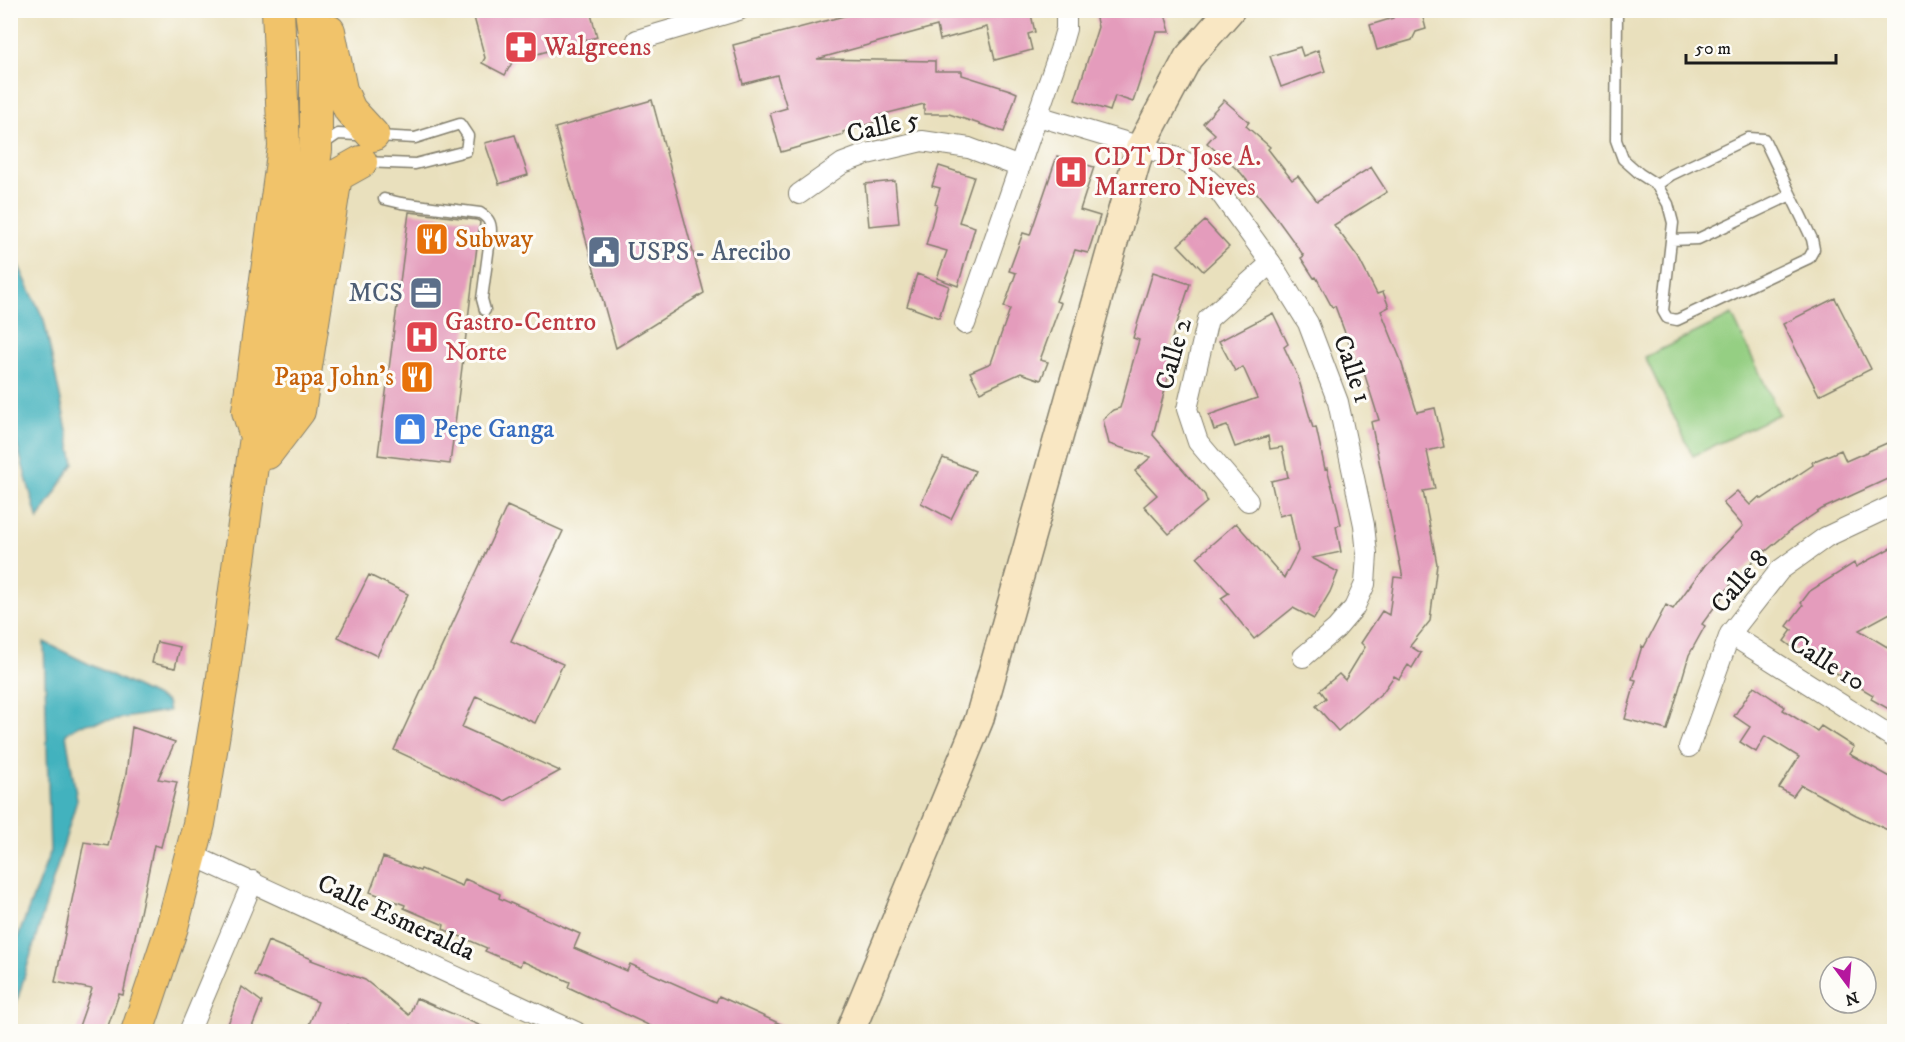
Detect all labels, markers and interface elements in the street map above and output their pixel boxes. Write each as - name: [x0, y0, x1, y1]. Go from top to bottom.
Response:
- scale bar: [1686, 27, 1836, 65]
- pharmacy icon: Walgreens: [503, 29, 539, 65]
- place label: Walgreens: [543, 31, 651, 64]
- text: 50 m: [1695, 38, 1731, 60]
- street label: Calle 5: [844, 103, 922, 151]
- place label: CDT Dr Jose A. Marrero Nieves: [1094, 141, 1261, 204]
- hospital icon: CDT Dr Jose A. Marrero Nieves: [1053, 154, 1089, 190]
- restaurant icon: Subway: [414, 221, 450, 257]
- place label: Subway: [455, 223, 534, 256]
- public building icon: USPS - Arecibo: [586, 234, 622, 270]
- place label: USPS - Arecibo: [627, 236, 791, 269]
- office icon: MCS: [408, 275, 444, 311]
- place label: MCS: [349, 277, 403, 310]
- place label: Gastro-Centro Norte: [445, 306, 596, 369]
- street label: Calle 2: [1148, 314, 1200, 394]
- hospital icon: Gastro-Centro Norte: [404, 319, 440, 355]
- street label: Calle 1: [1325, 331, 1379, 407]
- restaurant icon: Papa John's: [399, 359, 435, 395]
- place label: Papa John's: [274, 361, 394, 394]
- shop icon: Pepe Ganga: [392, 411, 428, 447]
- place label: Pepe Ganga: [433, 413, 554, 446]
- street label: Calle 8: [1704, 543, 1776, 621]
- street label: Calle 10: [1783, 627, 1871, 699]
- street label: Calle Esmeralda: [312, 867, 480, 969]
- north arrow: [1818, 955, 1878, 1015]
- text: N: [1843, 987, 1861, 1010]

